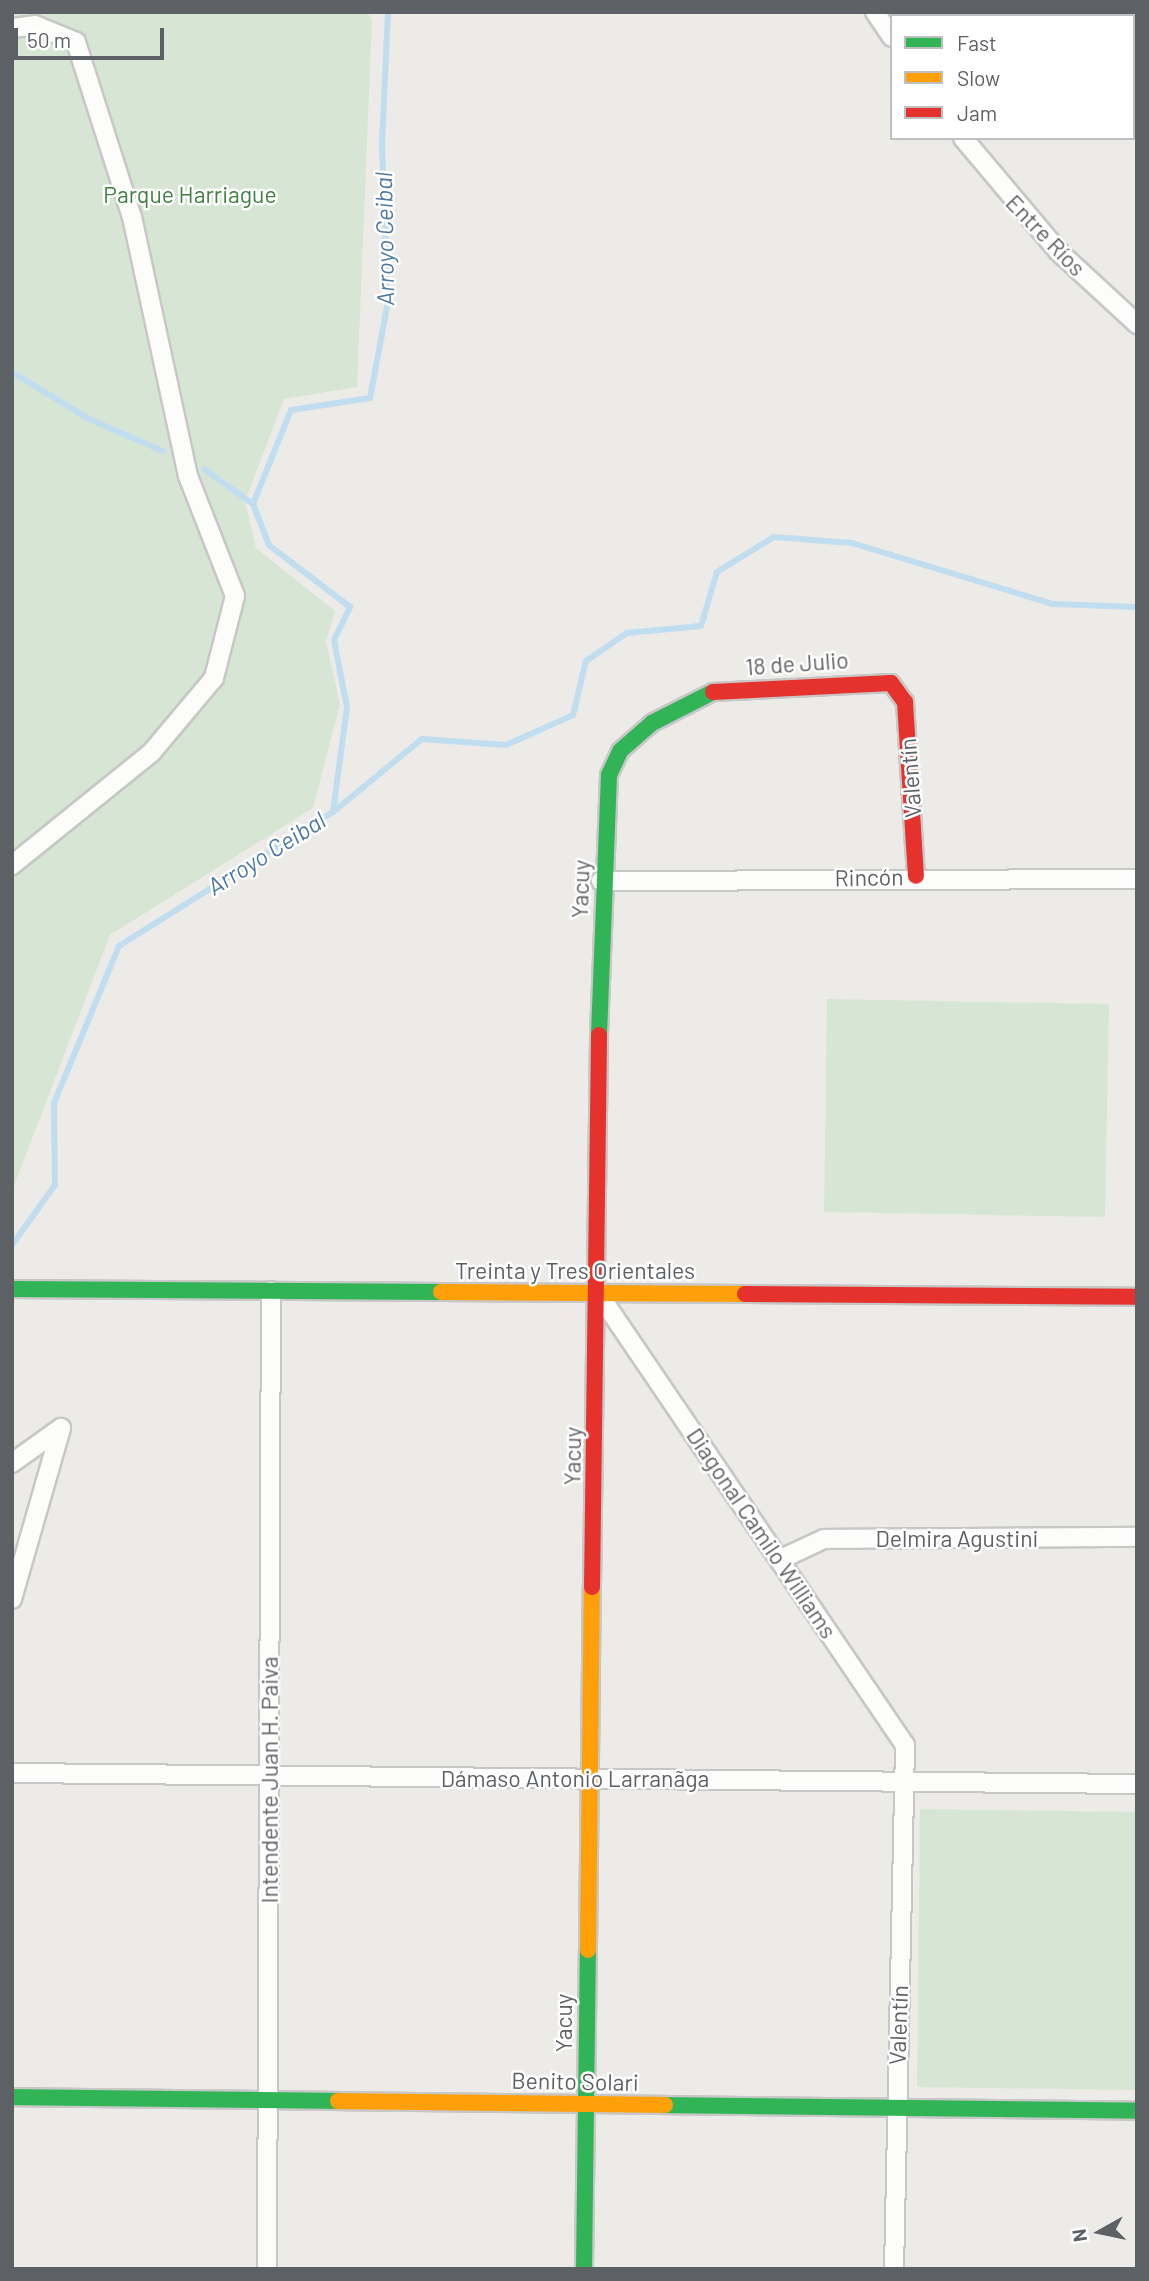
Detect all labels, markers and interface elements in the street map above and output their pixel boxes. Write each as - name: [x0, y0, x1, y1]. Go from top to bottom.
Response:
- scale bar: [18, 14, 168, 58]
- legend: [890, 14, 1135, 140]
- text: 50 m: [27, 27, 71, 52]
- text: Fast: [957, 30, 997, 55]
- text: Slow: [957, 65, 1000, 90]
- text: Jam: [957, 100, 997, 125]
- water label: Arroyo Ceibal: [368, 172, 400, 306]
- park label: Parque Harriague: [103, 180, 277, 208]
- street label: Entre Ríos: [1001, 189, 1091, 281]
- street label: 18 de Julio: [744, 646, 850, 680]
- street label: Valentín: [893, 737, 927, 819]
- water label: Arroyo Ceibal: [202, 805, 330, 901]
- street label: Yacuy: [565, 859, 595, 919]
- street label: Rincón: [834, 863, 904, 891]
- street label: Treinta y Tres Orientales: [455, 1256, 695, 1284]
- street label: Diagonal Camilo Williams: [681, 1423, 843, 1643]
- street label: Yacuy: [558, 1426, 586, 1486]
- street label: Delmira Agustini: [876, 1524, 1038, 1552]
- street label: Intendente Juan H. Paiva: [255, 1657, 283, 1903]
- street label: Dámaso Antonio Larranãga: [441, 1764, 709, 1792]
- street label: Valentín: [883, 1985, 913, 2065]
- street label: Yacuy: [549, 1994, 577, 2052]
- street label: Benito Solari: [511, 2066, 639, 2096]
- north arrow: [1065, 2197, 1135, 2267]
- text: N: [1066, 2227, 1091, 2243]

